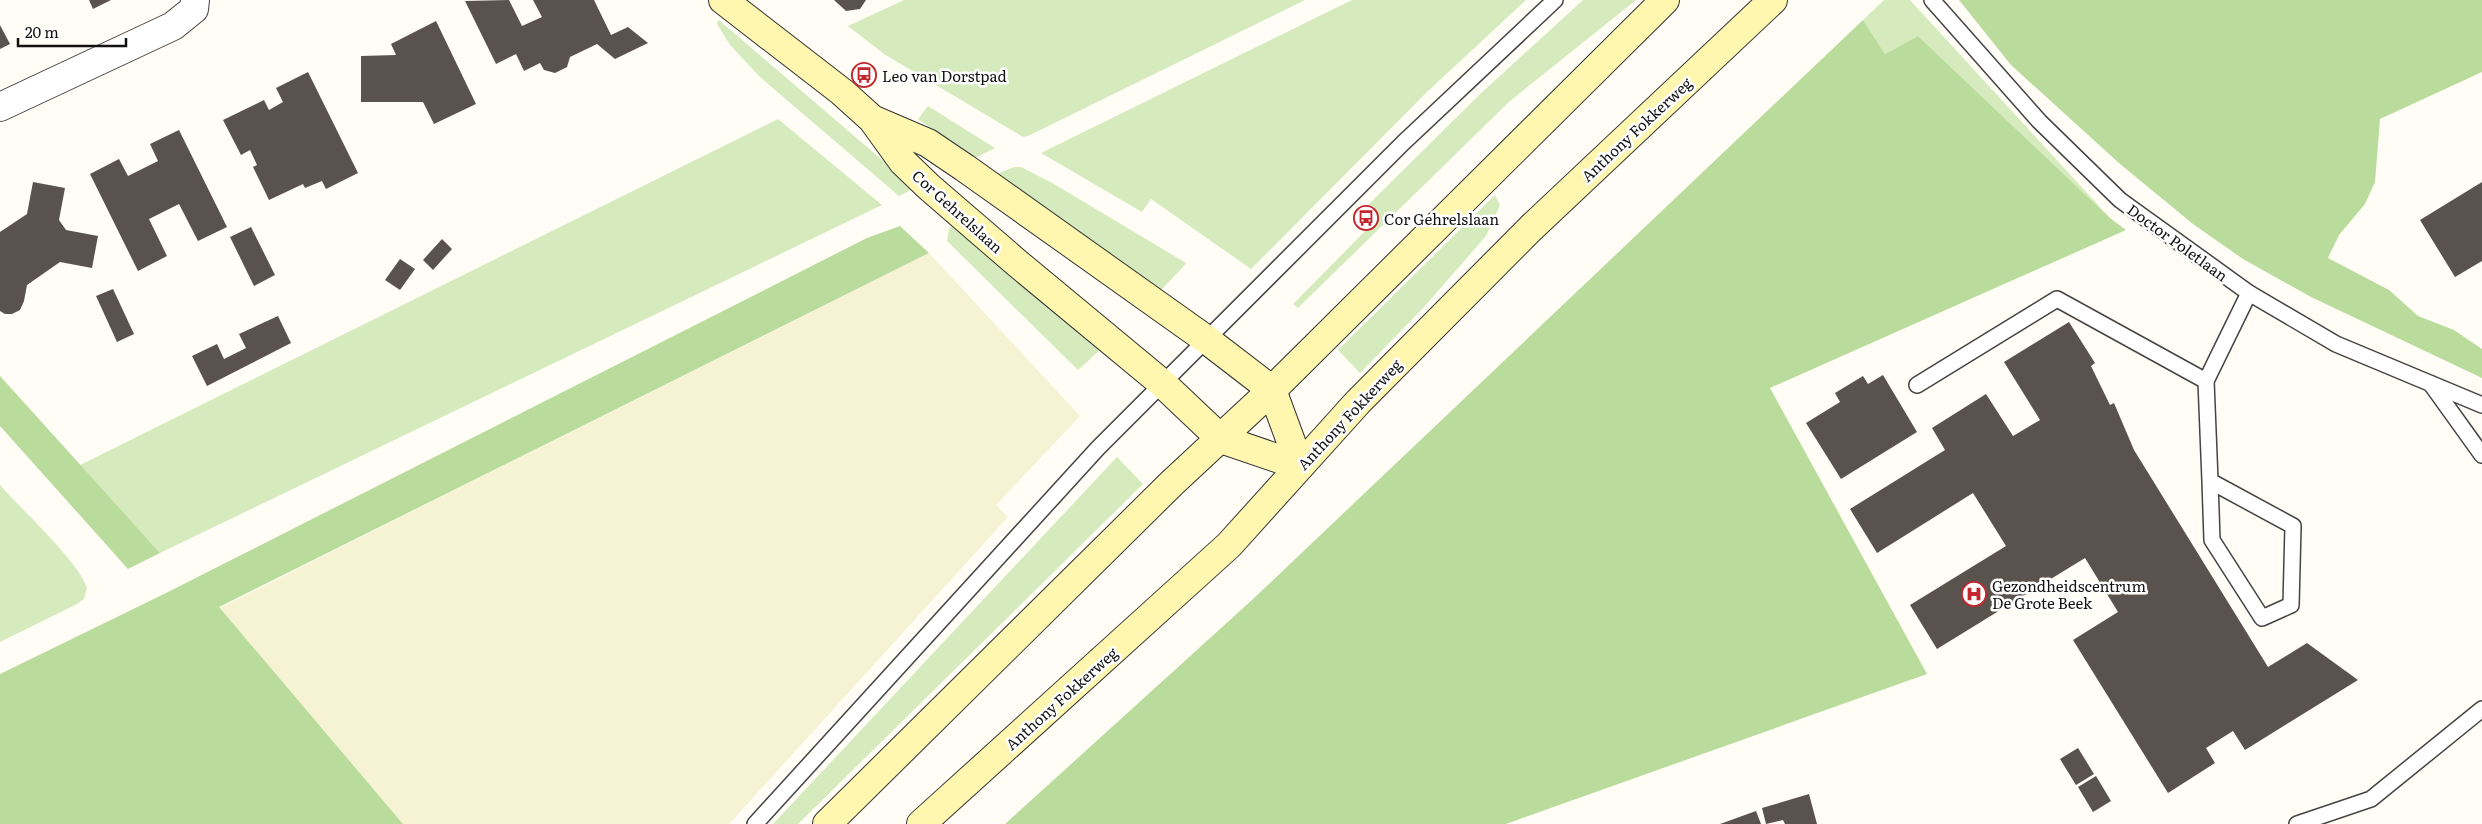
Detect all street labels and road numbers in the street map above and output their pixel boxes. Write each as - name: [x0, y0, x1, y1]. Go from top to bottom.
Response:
- street label: Anthony Fokkerweg: [1575, 71, 1697, 187]
- street label: Cor Gehrelslaan: [908, 164, 1009, 258]
- street label: Doctor Poletlaan: [2123, 198, 2233, 286]
- street label: Anthony Fokkerweg: [1291, 353, 1407, 475]
- street label: Anthony Fokkerweg: [1000, 641, 1123, 755]

